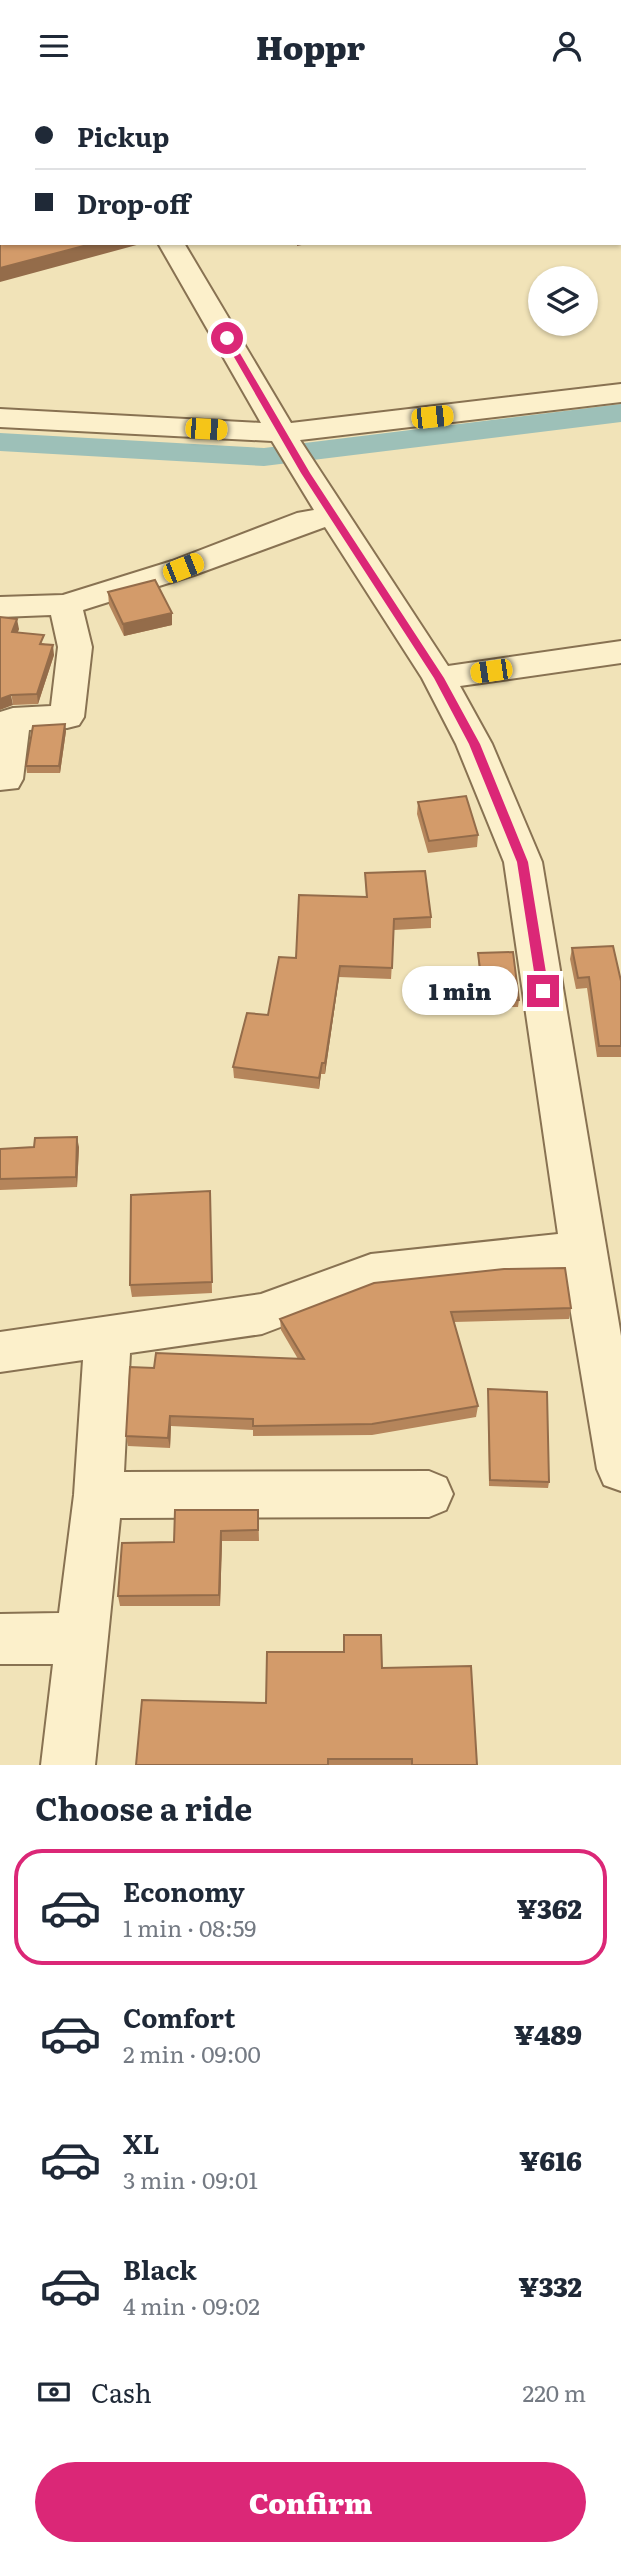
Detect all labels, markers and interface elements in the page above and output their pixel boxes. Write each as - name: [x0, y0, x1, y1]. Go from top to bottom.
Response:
- text: Hoppr: [256, 22, 365, 70]
- icon: menu: [35, 27, 73, 65]
- icon: person: [548, 27, 586, 65]
- text: Pickup: [77, 116, 169, 155]
- text: Drop-off: [77, 183, 190, 222]
- map controls: [528, 266, 598, 336]
- button: layers: [528, 266, 598, 336]
- route start: [211, 322, 243, 354]
- car: [411, 404, 454, 430]
- car: [185, 417, 228, 441]
- car: [160, 550, 207, 586]
- car: [469, 658, 514, 684]
- callout: 1 min: [403, 967, 518, 1016]
- text: 1 min: [429, 973, 491, 1007]
- route end: [527, 975, 559, 1007]
- text: Choose a ride: [35, 1783, 252, 1831]
- text: Economy: [123, 1871, 245, 1910]
- icon: car: [39, 1876, 102, 1939]
- text: ¥362: [517, 1888, 582, 1927]
- text: 1 min · 08:59: [123, 1910, 256, 1944]
- text: Comfort: [123, 1997, 235, 2036]
- icon: car: [39, 2002, 102, 2065]
- text: ¥489: [514, 2014, 582, 2053]
- text: 2 min · 09:00: [123, 2036, 261, 2070]
- text: XL: [123, 2123, 160, 2162]
- icon: car: [39, 2128, 102, 2191]
- text: ¥616: [519, 2140, 582, 2179]
- text: 3 min · 09:01: [123, 2162, 258, 2196]
- text: Black: [123, 2249, 197, 2288]
- icon: car: [39, 2254, 102, 2317]
- text: ¥332: [519, 2266, 582, 2305]
- text: 4 min · 09:02: [123, 2288, 260, 2322]
- text: Cash: [91, 2372, 152, 2411]
- icon: cash: [35, 2373, 73, 2411]
- text: 220 m: [522, 2375, 586, 2409]
- button: Confirm: [35, 2462, 586, 2542]

